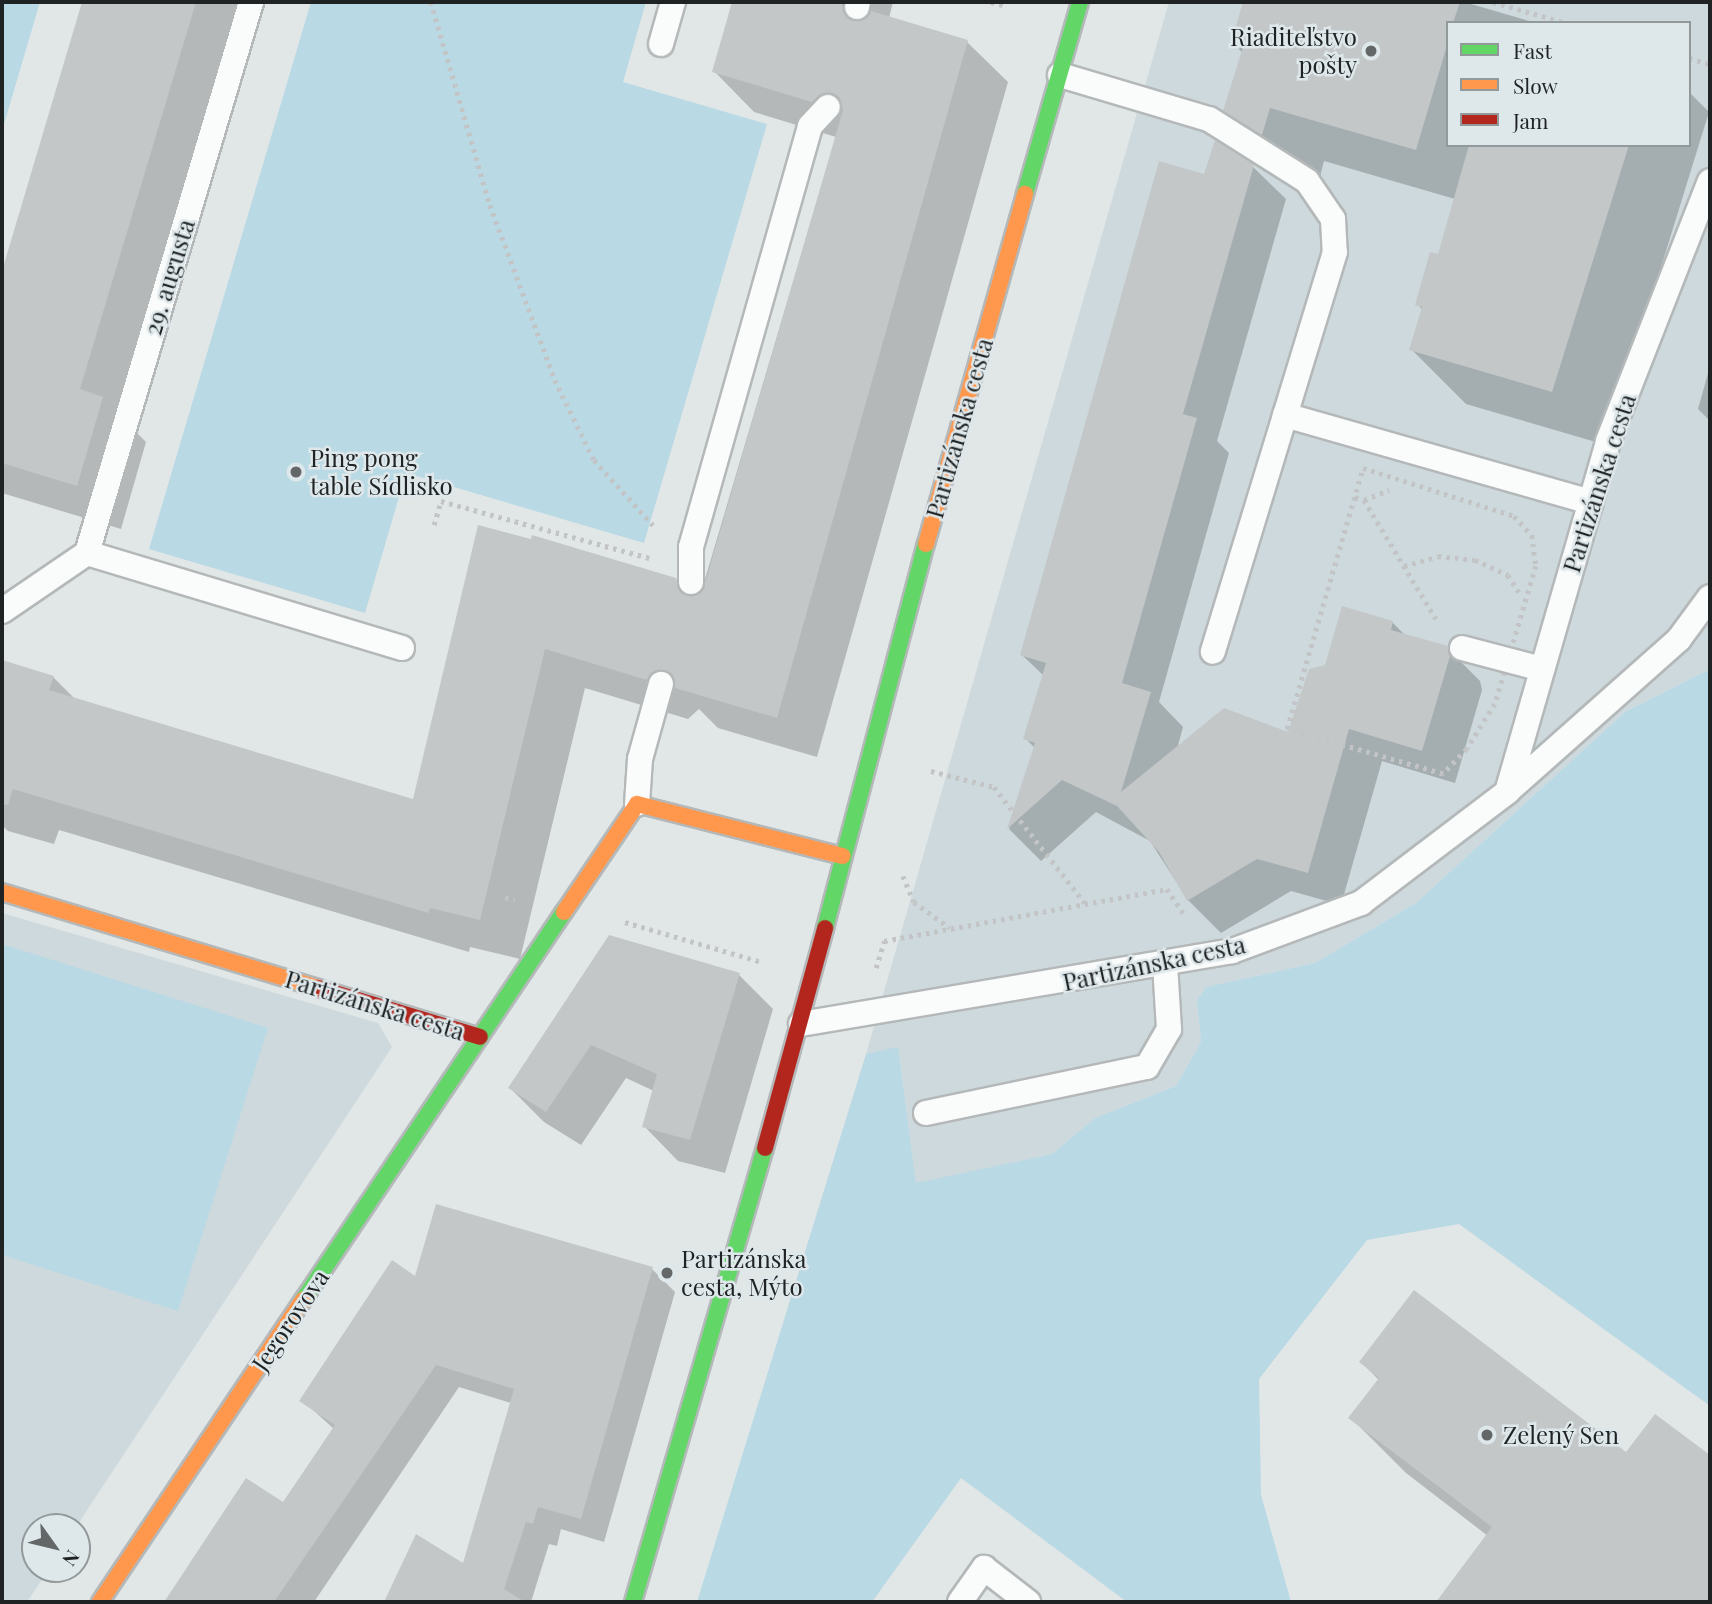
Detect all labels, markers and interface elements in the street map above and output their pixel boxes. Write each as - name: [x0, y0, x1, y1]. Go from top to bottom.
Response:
- legend: [1446, 21, 1691, 147]
- place label: Riaditeľstvo pošty: [1230, 23, 1357, 79]
- text: Fast: [1513, 36, 1552, 64]
- marker: Riaditeľstvo pošty: [1363, 43, 1379, 59]
- text: Slow: [1513, 71, 1558, 99]
- text: Jam: [1513, 106, 1549, 134]
- street label: 29. augusta: [138, 216, 200, 338]
- street label: Partizánska cesta: [919, 334, 999, 522]
- street label: Partizánska cesta: [1557, 390, 1641, 576]
- place label: Ping pong table Sídlisko: [310, 444, 453, 500]
- marker: Ping pong table Sídlisko: [288, 464, 304, 480]
- street label: Partizánska cesta: [1060, 930, 1248, 996]
- street label: Partizánska cesta: [282, 964, 468, 1046]
- place label: Partizánska cesta, Mýto: [681, 1245, 806, 1301]
- street label: Jegorovova: [246, 1264, 334, 1376]
- marker: Partizánska cesta, Mýto: [659, 1265, 675, 1281]
- place label: Zelený Sen: [1503, 1421, 1620, 1449]
- marker: Zelený Sen: [1477, 1425, 1497, 1445]
- north arrow: [21, 1513, 91, 1583]
- text: N: [57, 1546, 86, 1572]

